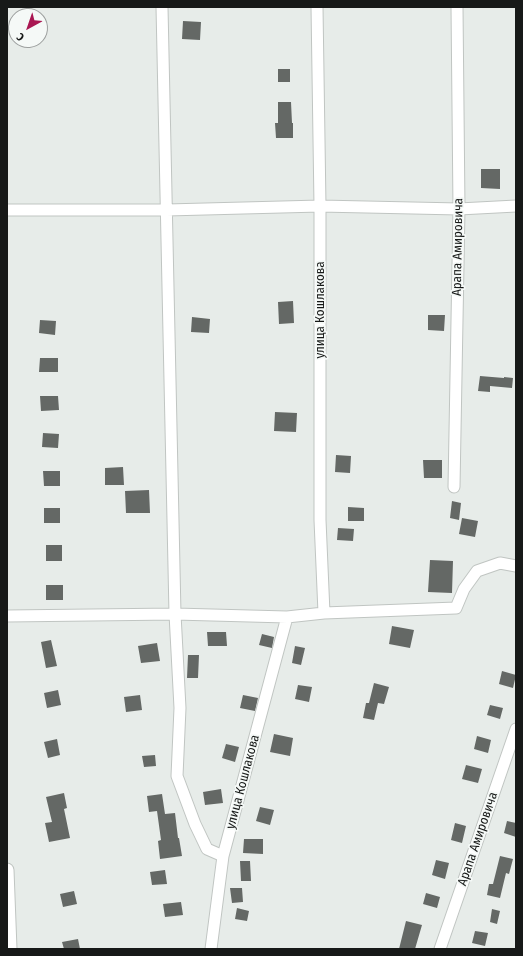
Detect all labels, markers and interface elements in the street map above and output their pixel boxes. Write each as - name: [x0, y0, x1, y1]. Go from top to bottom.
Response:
- north arrow: [8, 8, 48, 48]
- text: С: [14, 30, 27, 44]
- street label: Арапа Амировича: [449, 198, 467, 296]
- street label: улица Кошлакова: [312, 261, 328, 359]
- street label: улица Кошлакова: [223, 733, 263, 831]
- street label: Арапа Амировича: [455, 790, 501, 888]

